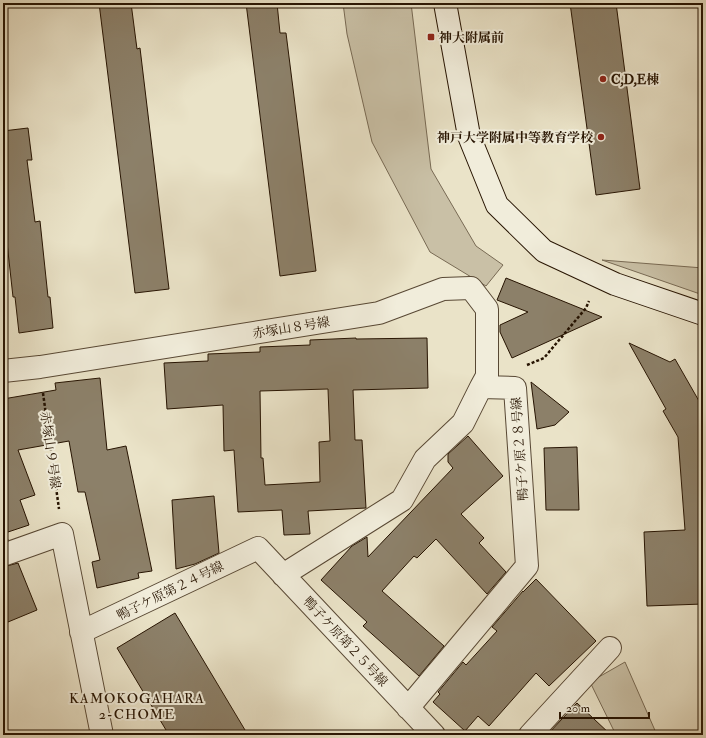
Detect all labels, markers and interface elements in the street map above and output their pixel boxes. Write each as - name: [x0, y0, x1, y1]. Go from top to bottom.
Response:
- place label: 神大附属前: [439, 30, 504, 46]
- marker: 神大附属前: [426, 32, 436, 42]
- place label: C,D,E棟: [611, 72, 659, 88]
- marker: C,D,E棟: [598, 74, 608, 84]
- place label: 神戸大学附属中等教育学校: [437, 130, 594, 146]
- marker: 神戸大学附属中等教育学校: [596, 132, 606, 142]
- street label: 赤塚山８号線: [251, 314, 331, 342]
- street label: 鴨子ケ原２８号線: [508, 396, 532, 501]
- street label: 赤塚山９号線: [37, 410, 63, 490]
- street label: 鴨子ケ原第２４号線: [114, 558, 227, 624]
- street label: 鴨子ケ原第２５号線: [300, 593, 391, 690]
- district label: KAMOKOGAHARA 2-CHOME: [69, 690, 205, 723]
- scale bar: [560, 694, 649, 720]
- text: 20 m: [566, 701, 591, 716]

